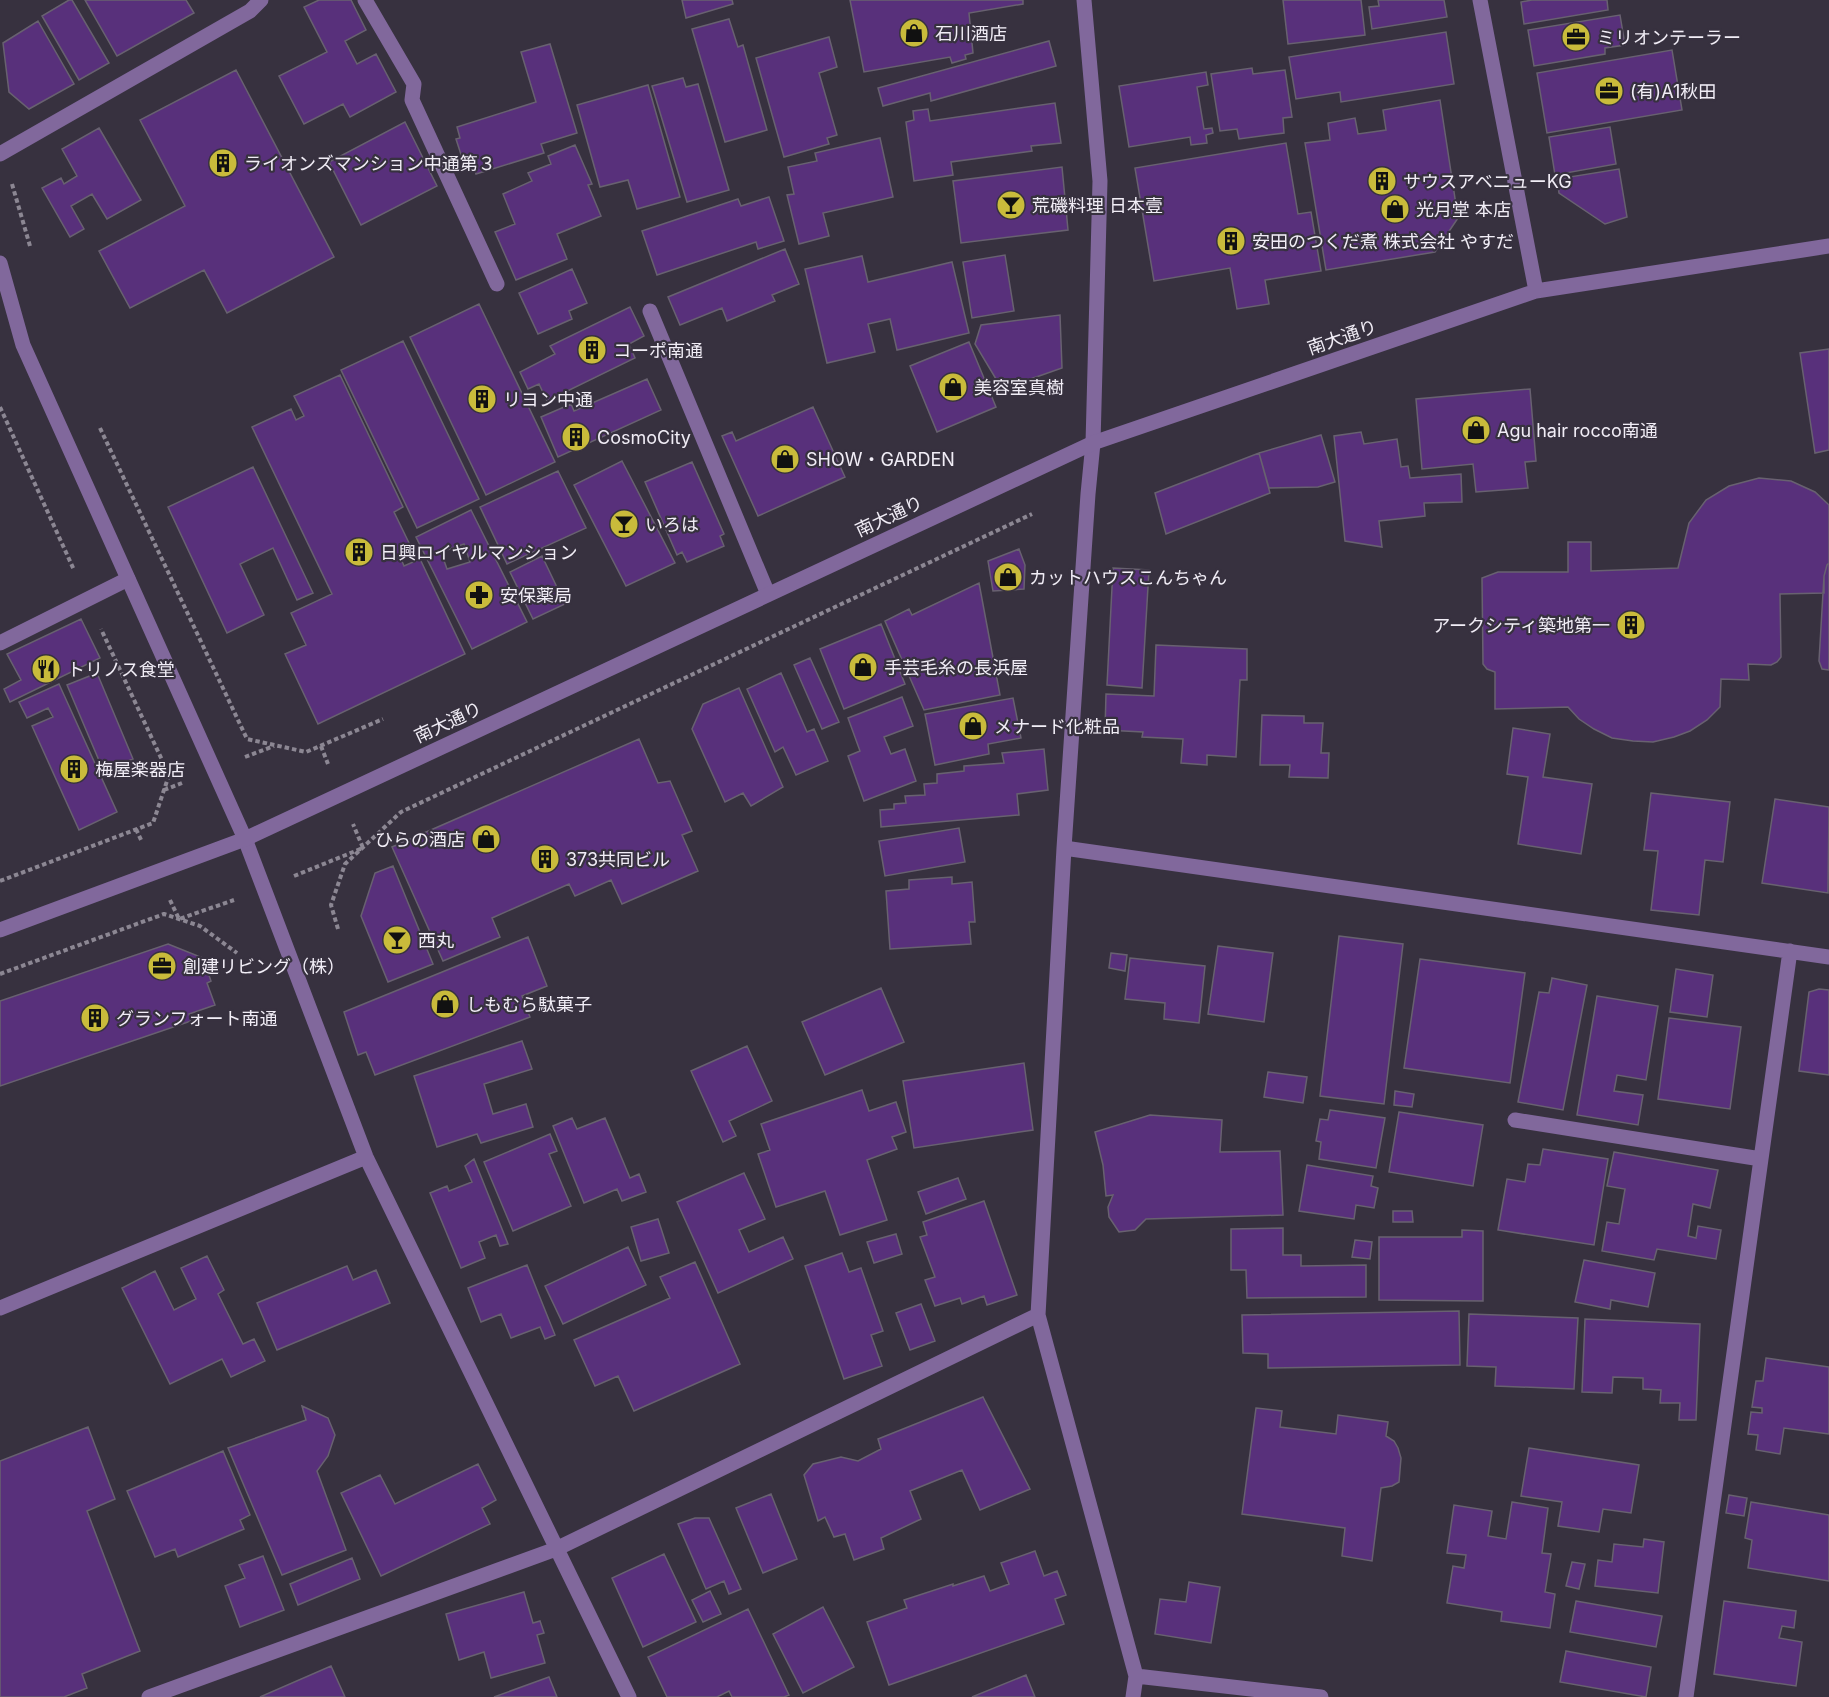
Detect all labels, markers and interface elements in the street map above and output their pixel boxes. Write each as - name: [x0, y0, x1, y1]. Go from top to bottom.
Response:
- shop icon: 石川酒店: [898, 17, 930, 49]
- office icon: ミリオンテーラー: [1560, 21, 1592, 53]
- place label: 石川酒店: [935, 23, 1007, 44]
- place label: ミリオンテーラー: [1597, 27, 1741, 48]
- office icon: (有)A1秋田: [1593, 75, 1625, 107]
- place label: (有)A1秋田: [1630, 81, 1716, 102]
- building icon: ライオンズマンション中通第３: [207, 147, 239, 179]
- place label: ライオンズマンション中通第３: [244, 153, 496, 174]
- building icon: サウスアベニューKG: [1366, 165, 1398, 197]
- place label: サウスアベニューKG: [1403, 171, 1572, 192]
- bar icon: 荒磯料理 日本壹: [995, 189, 1027, 221]
- shop icon: 光月堂 本店: [1379, 193, 1411, 225]
- place label: 荒磯料理 日本壹: [1032, 195, 1163, 216]
- place label: 光月堂 本店: [1416, 199, 1511, 220]
- building icon: 安田のつくだ煮 株式会社 やすだ: [1215, 225, 1247, 257]
- place label: 安田のつくだ煮 株式会社 やすだ: [1252, 231, 1514, 252]
- street label: 南大通り: [1305, 315, 1379, 359]
- building icon: コーポ南通: [576, 334, 608, 366]
- place label: コーポ南通: [613, 340, 703, 361]
- shop icon: 美容室真樹: [937, 371, 969, 403]
- place label: 美容室真樹: [974, 377, 1064, 398]
- building icon: リヨン中通: [466, 383, 498, 415]
- place label: リヨン中通: [503, 389, 593, 410]
- shop icon: Agu hair rocco南通: [1460, 414, 1492, 446]
- place label: Agu hair rocco南通: [1497, 420, 1658, 441]
- building icon: CosmoCity: [560, 421, 592, 453]
- place label: CosmoCity: [597, 427, 691, 448]
- shop icon: SHOW・GARDEN: [769, 443, 801, 475]
- place label: SHOW・GARDEN: [806, 449, 955, 470]
- street label: 南大通り: [852, 491, 926, 541]
- bar icon: いろは: [608, 508, 640, 540]
- place label: いろは: [645, 514, 699, 535]
- building icon: 日興ロイヤルマンション: [343, 536, 375, 568]
- place label: 日興ロイヤルマンション: [380, 542, 577, 563]
- shop icon: カットハウスこんちゃん: [992, 561, 1024, 593]
- place label: カットハウスこんちゃん: [1029, 567, 1227, 588]
- pharmacy icon: 安保薬局: [463, 579, 495, 611]
- place label: 安保薬局: [500, 585, 572, 606]
- building icon: アークシティ築地第一: [1615, 609, 1647, 641]
- place label: アークシティ築地第一: [1432, 615, 1610, 636]
- shop icon: 手芸毛糸の長浜屋: [847, 651, 879, 683]
- restaurant icon: トリノス食堂: [30, 653, 62, 685]
- place label: 手芸毛糸の長浜屋: [884, 657, 1028, 678]
- place label: トリノス食堂: [67, 659, 175, 680]
- street label: 南大通り: [411, 697, 485, 747]
- shop icon: メナード化粧品: [957, 710, 989, 742]
- place label: メナード化粧品: [994, 716, 1120, 737]
- building icon: 梅屋楽器店: [58, 753, 90, 785]
- place label: 梅屋楽器店: [95, 759, 185, 780]
- shop icon: ひらの酒店: [470, 823, 502, 855]
- place label: ひらの酒店: [375, 829, 465, 850]
- building icon: 373共同ビル: [529, 843, 561, 875]
- place label: 373共同ビル: [566, 849, 670, 870]
- bar icon: 西丸: [381, 924, 413, 956]
- place label: 西丸: [418, 930, 454, 951]
- office icon: 創建リビング（株）: [146, 950, 178, 982]
- place label: 創建リビング（株）: [183, 956, 345, 977]
- shop icon: しもむら駄菓子: [429, 988, 461, 1020]
- place label: しもむら駄菓子: [466, 994, 592, 1015]
- building icon: グランフォート南通: [79, 1002, 111, 1034]
- place label: グランフォート南通: [116, 1008, 277, 1029]

